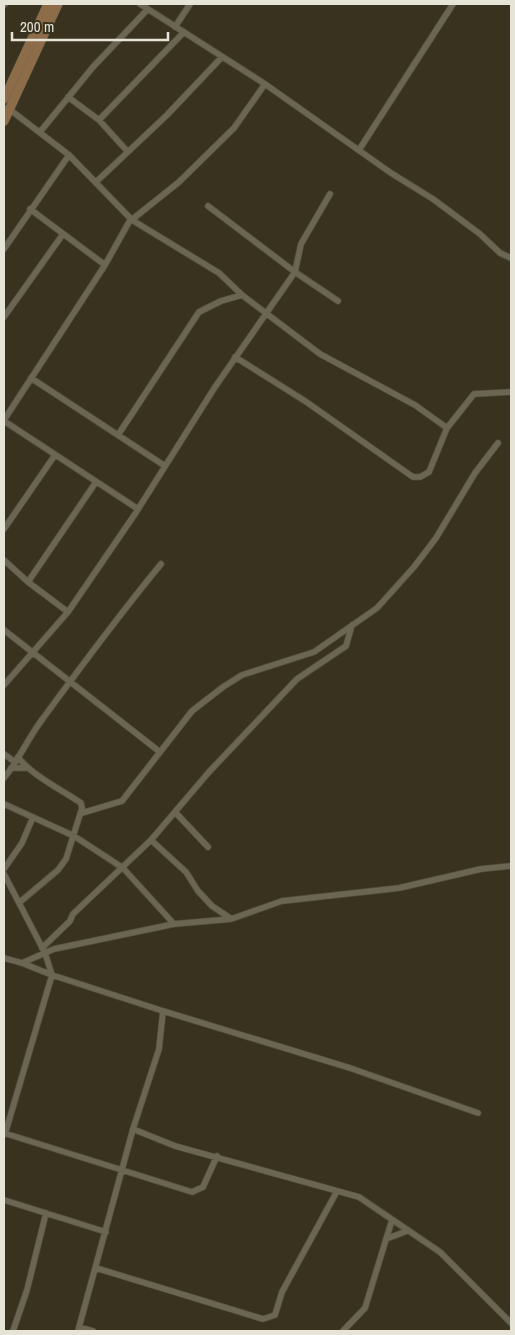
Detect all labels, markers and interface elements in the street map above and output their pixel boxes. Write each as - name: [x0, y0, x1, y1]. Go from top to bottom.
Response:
- scale bar: [12, 10, 169, 42]
- text: 200 m: [20, 16, 54, 37]

